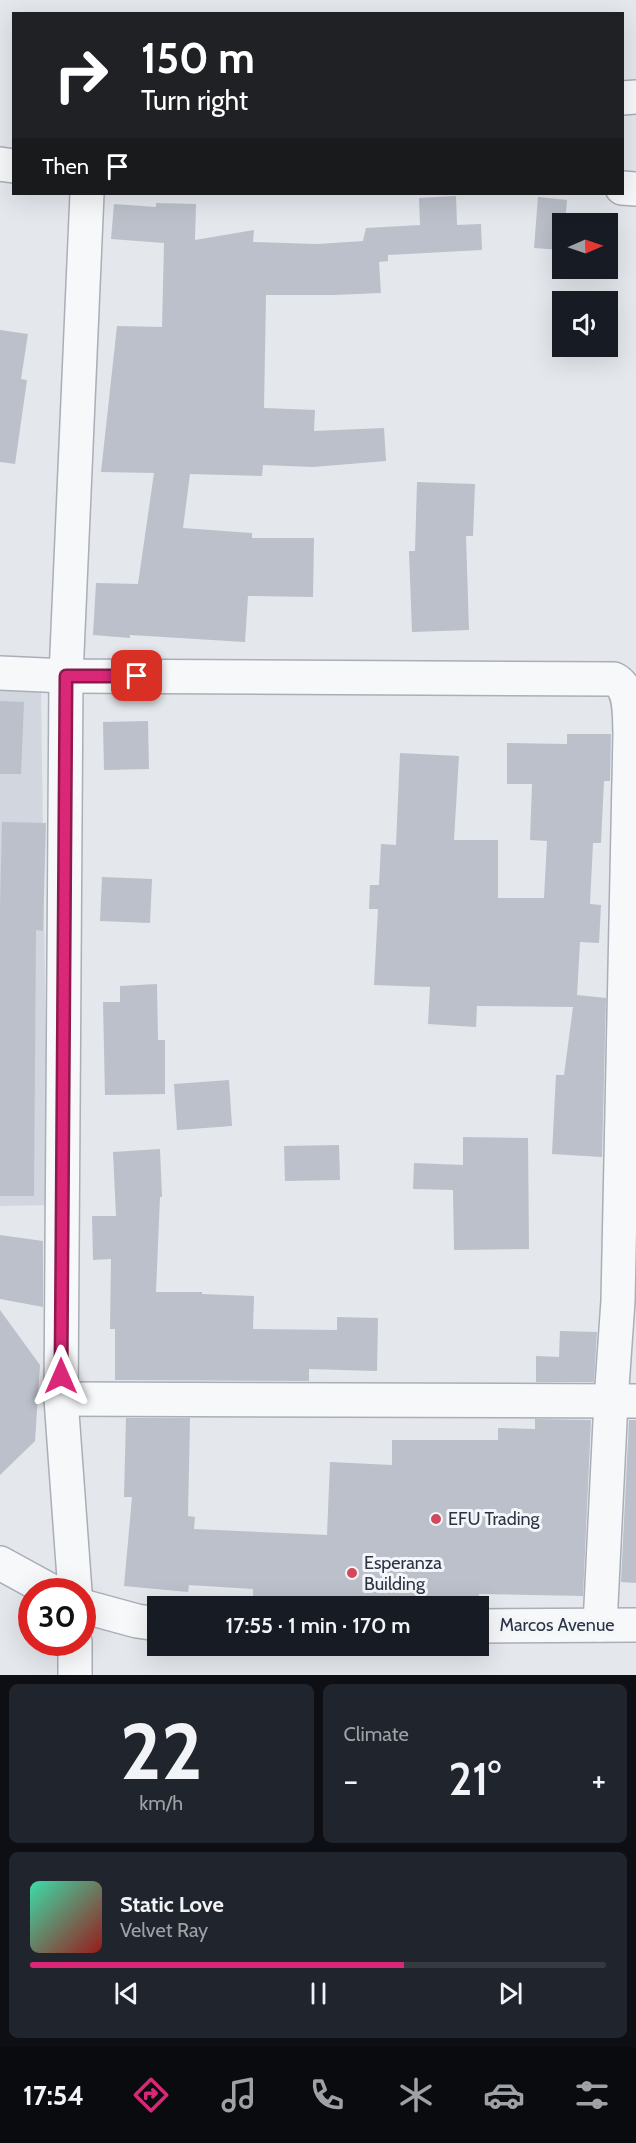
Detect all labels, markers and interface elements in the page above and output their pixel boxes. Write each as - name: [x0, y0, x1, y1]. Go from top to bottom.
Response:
- text: 150 m: [141, 32, 255, 84]
- icon: right: [42, 36, 120, 114]
- text: Turn right: [141, 84, 248, 117]
- icon: arrive: [101, 150, 134, 183]
- text: Then: [42, 153, 89, 180]
- north arrow: [552, 213, 618, 279]
- map controls: [552, 213, 618, 357]
- button: sound: [552, 291, 618, 357]
- pin: [111, 650, 162, 701]
- icon: arrive: [120, 659, 153, 692]
- position arrow: [29, 1344, 93, 1408]
- place label: EFU Trading: [448, 1508, 541, 1530]
- marker: EFU Trading: [429, 1512, 443, 1526]
- place label: Esperanza Building: [364, 1552, 442, 1595]
- marker: Esperanza Building: [345, 1566, 359, 1580]
- speed limit sign: 30: [18, 1578, 96, 1656]
- text: 17:55 · 1 min · 170 m: [225, 1612, 411, 1639]
- street label: Marcos Avenue: [499, 1614, 615, 1636]
- text: 22: [120, 1704, 203, 1799]
- text: Climate: [344, 1722, 409, 1746]
- text: 21°: [448, 1752, 501, 1806]
- text: −: [344, 1760, 358, 1800]
- text: +: [591, 1760, 606, 1800]
- text: km/h: [139, 1791, 183, 1815]
- text: Static Love: [120, 1891, 224, 1918]
- text: Velvet Ray: [120, 1918, 208, 1942]
- icon: previous: [110, 1977, 143, 2010]
- icon: pause: [302, 1977, 335, 2010]
- icon: next: [494, 1977, 527, 2010]
- icon: directions: [130, 2074, 172, 2116]
- icon: music: [218, 2074, 260, 2116]
- icon: phone: [306, 2074, 348, 2116]
- icon: climate: [395, 2074, 437, 2116]
- icon: car: [483, 2074, 525, 2116]
- icon: filters: [571, 2074, 613, 2116]
- text: 17:54: [23, 2079, 84, 2112]

